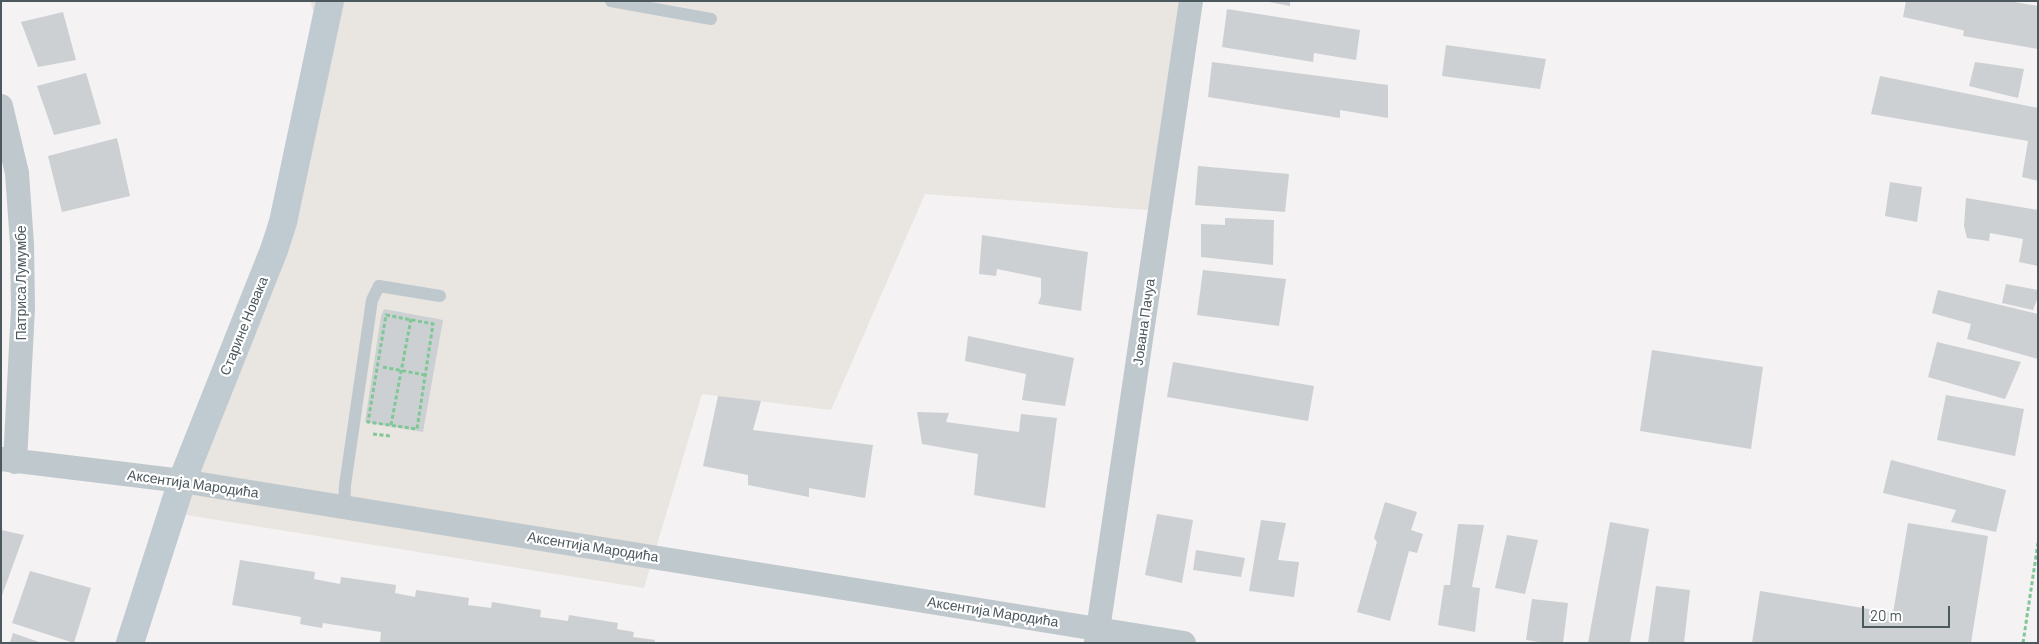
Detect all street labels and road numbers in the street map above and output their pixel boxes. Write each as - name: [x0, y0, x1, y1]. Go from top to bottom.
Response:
- street label: Патриса Лумумбе: [13, 225, 29, 341]
- street label: Старине Новака: [216, 274, 272, 378]
- street label: Јована Пачуа: [1130, 277, 1158, 367]
- street label: Аксентија Мародића: [126, 466, 260, 502]
- street label: Аксентија Мародића: [526, 528, 660, 566]
- street label: Аксентија Мародића: [926, 593, 1060, 631]

